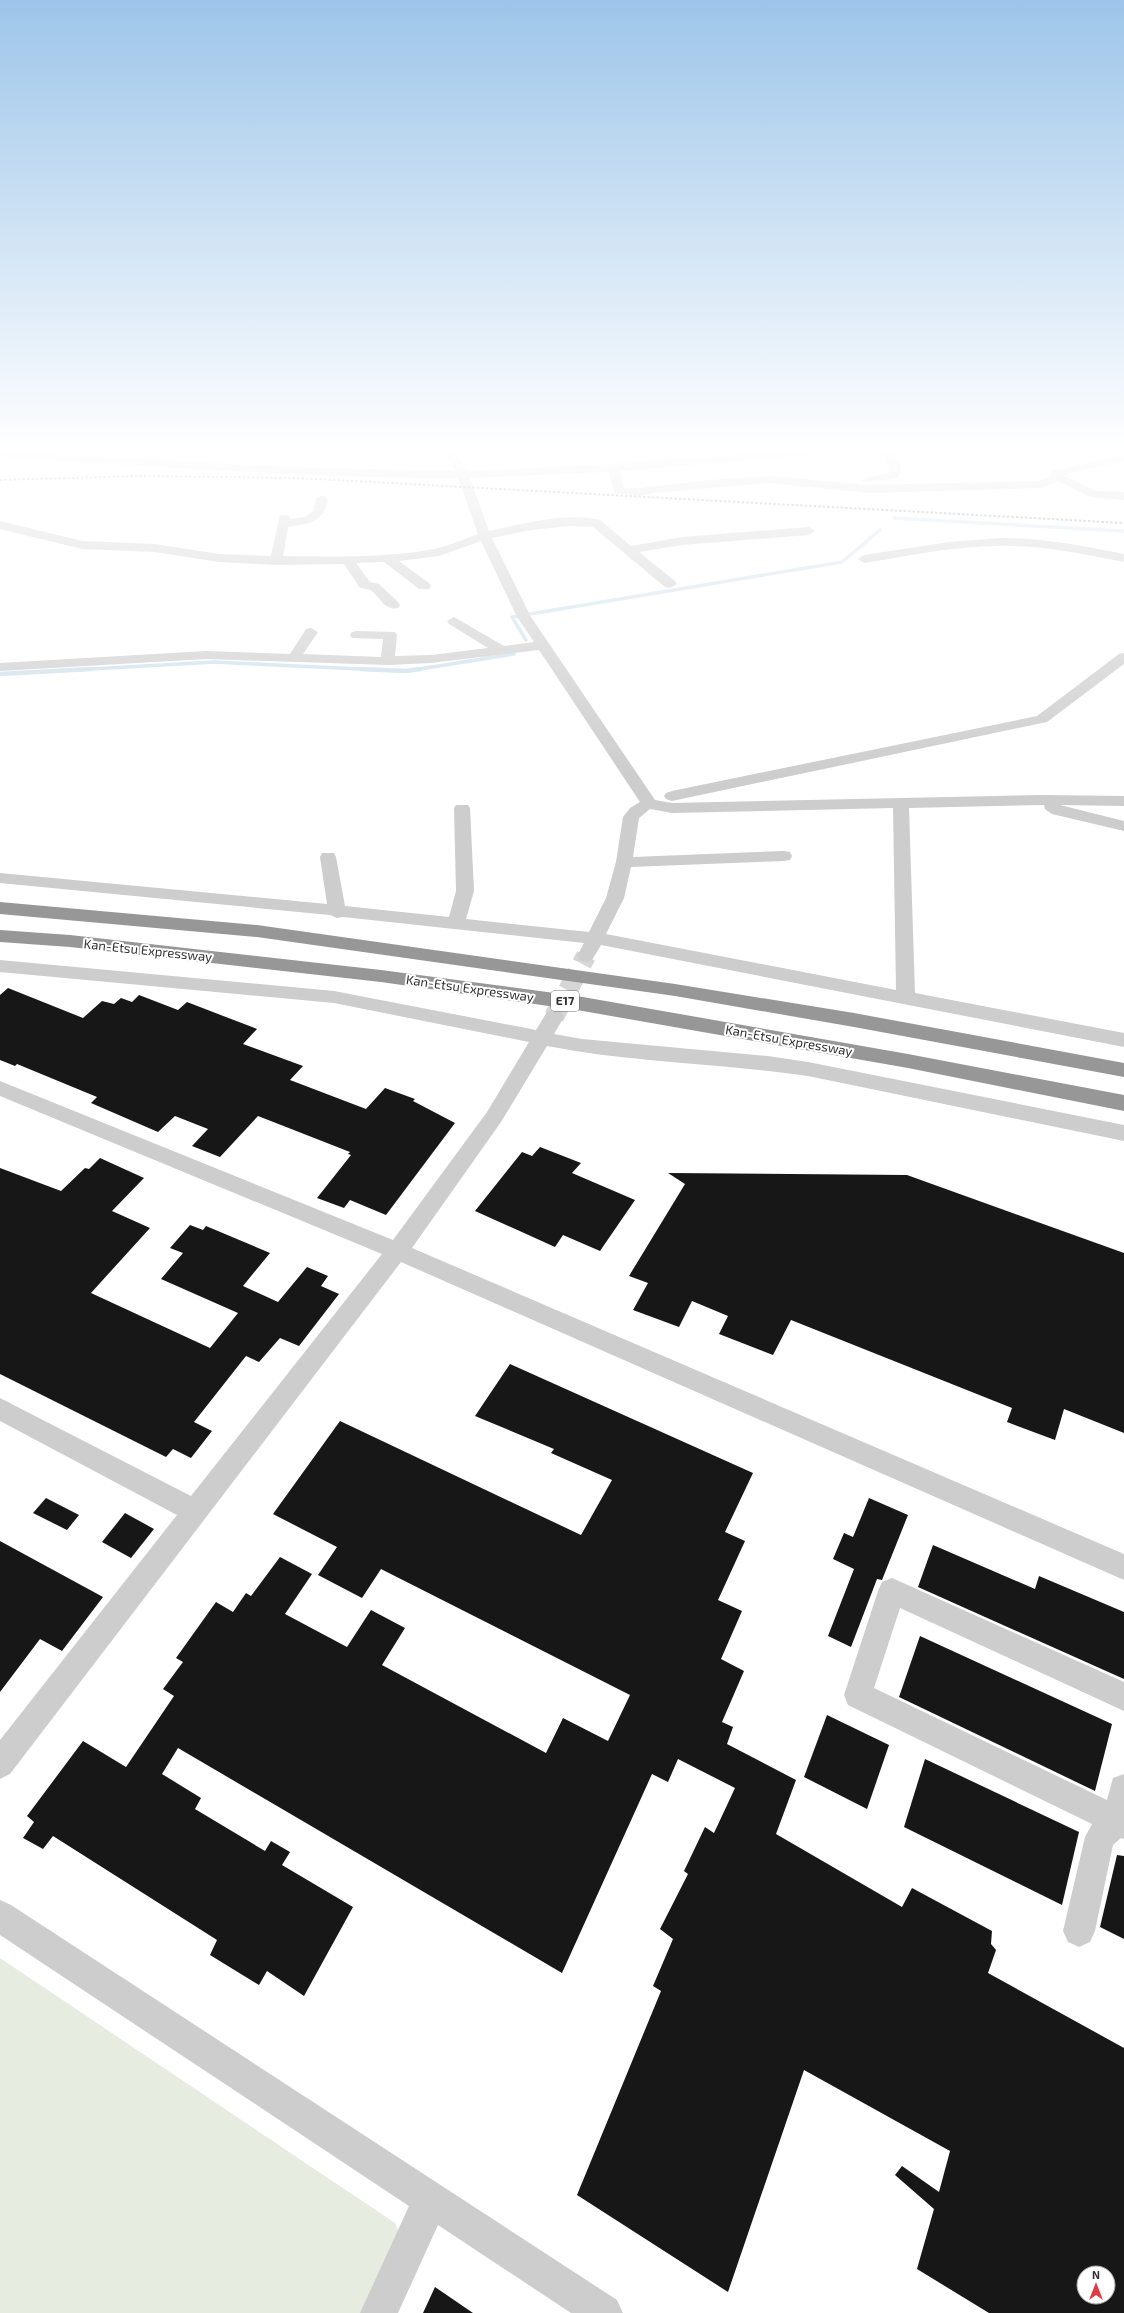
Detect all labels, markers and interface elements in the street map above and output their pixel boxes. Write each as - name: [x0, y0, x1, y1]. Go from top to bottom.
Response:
- street label: Kan-Etsu Expressway: [83, 935, 213, 965]
- street label: Kan-Etsu Expressway: [405, 971, 535, 1005]
- road number: E17: [551, 991, 579, 1011]
- street label: Kan-Etsu Expressway: [724, 1021, 854, 1059]
- north arrow: [1076, 2265, 1116, 2305]
- text: N: [1092, 2268, 1100, 2281]

